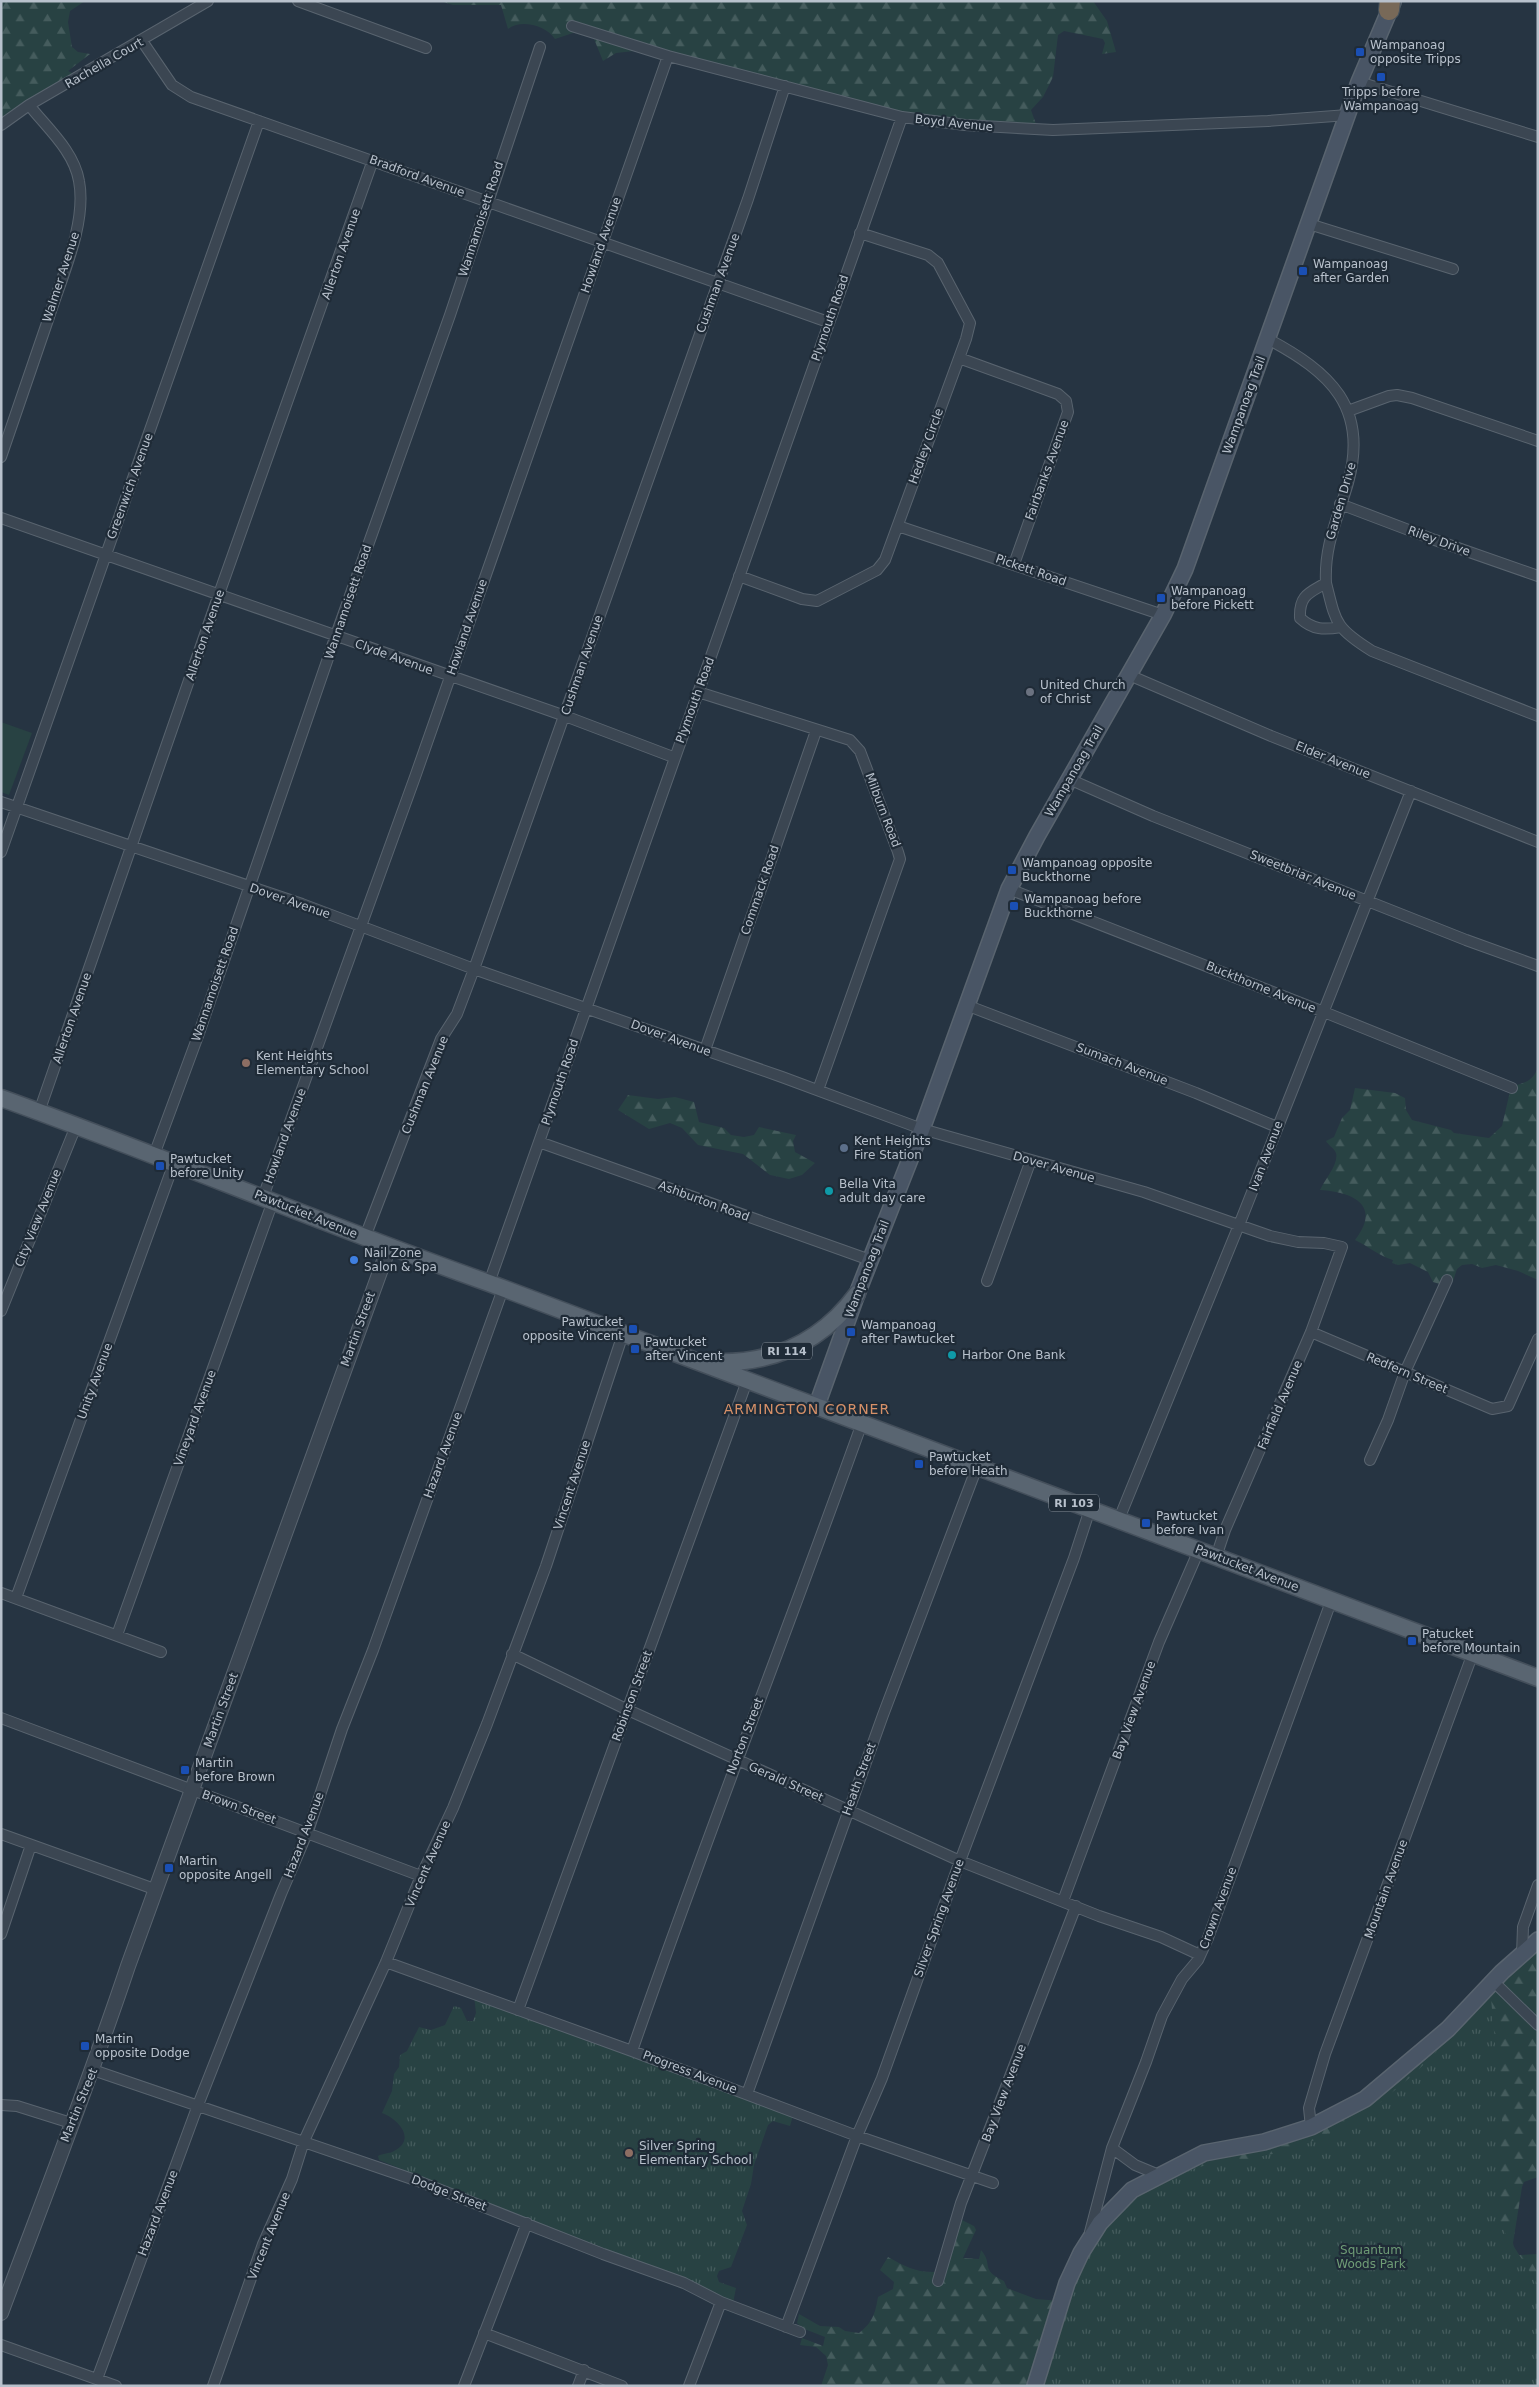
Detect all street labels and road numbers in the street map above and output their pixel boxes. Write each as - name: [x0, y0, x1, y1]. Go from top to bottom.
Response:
- street label: Rachella Court: [62, 35, 146, 91]
- street label: Boyd Avenue: [914, 112, 994, 134]
- street label: Bradford Avenue: [367, 152, 467, 200]
- street label: Wannamoisett Road: [456, 160, 506, 278]
- street label: Howland Avenue: [578, 195, 624, 295]
- street label: Allerton Avenue: [319, 207, 363, 301]
- street label: Walmer Avenue: [40, 230, 82, 324]
- street label: Cushman Avenue: [693, 231, 743, 335]
- street label: Plymouth Road: [809, 273, 851, 363]
- street label: Wampanoag Trail: [1220, 354, 1268, 456]
- street label: Hedley Circle: [906, 406, 946, 486]
- street label: Fairbanks Avenue: [1022, 418, 1072, 522]
- street label: Greenwich Avenue: [104, 431, 156, 541]
- street label: Garden Drive: [1323, 461, 1359, 541]
- street label: Riley Drive: [1406, 523, 1472, 559]
- street label: Wannamoisett Road: [322, 543, 374, 661]
- street label: Pickett Road: [994, 551, 1068, 589]
- street label: Howland Avenue: [444, 577, 490, 677]
- street label: Allerton Avenue: [183, 588, 227, 682]
- street label: Cushman Avenue: [558, 613, 606, 717]
- street label: Clyde Avenue: [353, 636, 435, 678]
- street label: Plymouth Road: [673, 655, 717, 745]
- street label: Wampanoag Trail: [1042, 723, 1106, 819]
- street label: Elder Avenue: [1294, 739, 1372, 781]
- street label: Milburn Road: [862, 771, 904, 849]
- street label: Commack Road: [738, 843, 782, 937]
- street label: Sweetbriar Avenue: [1248, 847, 1358, 903]
- street label: Dover Avenue: [248, 881, 332, 921]
- street label: Wannamoisett Road: [189, 925, 241, 1043]
- street label: Buckthorne Avenue: [1204, 959, 1318, 1015]
- street label: Allerton Avenue: [50, 971, 94, 1065]
- street label: Dover Avenue: [629, 1017, 713, 1059]
- street label: Cushman Avenue: [399, 1034, 451, 1136]
- street label: Plymouth Road: [539, 1037, 581, 1127]
- street label: Sumach Avenue: [1074, 1040, 1170, 1088]
- street label: Howland Avenue: [261, 1086, 309, 1186]
- street label: Ivan Avenue: [1246, 1119, 1286, 1193]
- street label: Dover Avenue: [1012, 1149, 1096, 1185]
- street label: City View Avenue: [12, 1167, 64, 1269]
- street label: Ashburton Road: [657, 1178, 751, 1224]
- street label: Pawtucket Avenue: [252, 1187, 360, 1241]
- street label: Wampanoag Trail: [842, 1218, 892, 1320]
- street label: Martin Street: [338, 1289, 378, 1368]
- street label: Unity Avenue: [75, 1341, 115, 1421]
- road number: RI 114: [762, 1342, 812, 1360]
- street label: Redfern Street: [1364, 1350, 1450, 1397]
- street label: Fairfield Avenue: [1255, 1358, 1305, 1452]
- street label: Vineyard Avenue: [171, 1368, 219, 1468]
- street label: Hazard Avenue: [421, 1410, 465, 1500]
- street label: Vincent Avenue: [551, 1438, 593, 1532]
- road number: RI 103: [1049, 1495, 1099, 1512]
- street label: Pawtucket Avenue: [1193, 1542, 1301, 1594]
- street label: Robinson Street: [609, 1649, 655, 1743]
- street label: Bay View Avenue: [1110, 1659, 1158, 1761]
- street label: Martin Street: [201, 1670, 241, 1749]
- street label: Norton Street: [724, 1695, 766, 1776]
- street label: Heath Street: [839, 1740, 879, 1817]
- street label: Gerald Street: [747, 1759, 826, 1805]
- street label: Brown Street: [200, 1787, 278, 1827]
- street label: Hazard Avenue: [281, 1790, 327, 1880]
- street label: Vincent Avenue: [403, 1818, 453, 1910]
- street label: Mountain Avenue: [1362, 1838, 1410, 1940]
- street label: Silver Spring Avenue: [911, 1857, 967, 1979]
- street label: Crown Avenue: [1197, 1865, 1239, 1951]
- street label: Bay View Avenue: [979, 2042, 1029, 2144]
- street label: Progress Avenue: [641, 2048, 739, 2096]
- street label: Martin Street: [58, 2066, 100, 2144]
- street label: Hazard Avenue: [135, 2168, 181, 2258]
- street label: Dodge Street: [409, 2172, 489, 2214]
- street label: Vincent Avenue: [245, 2190, 293, 2282]

